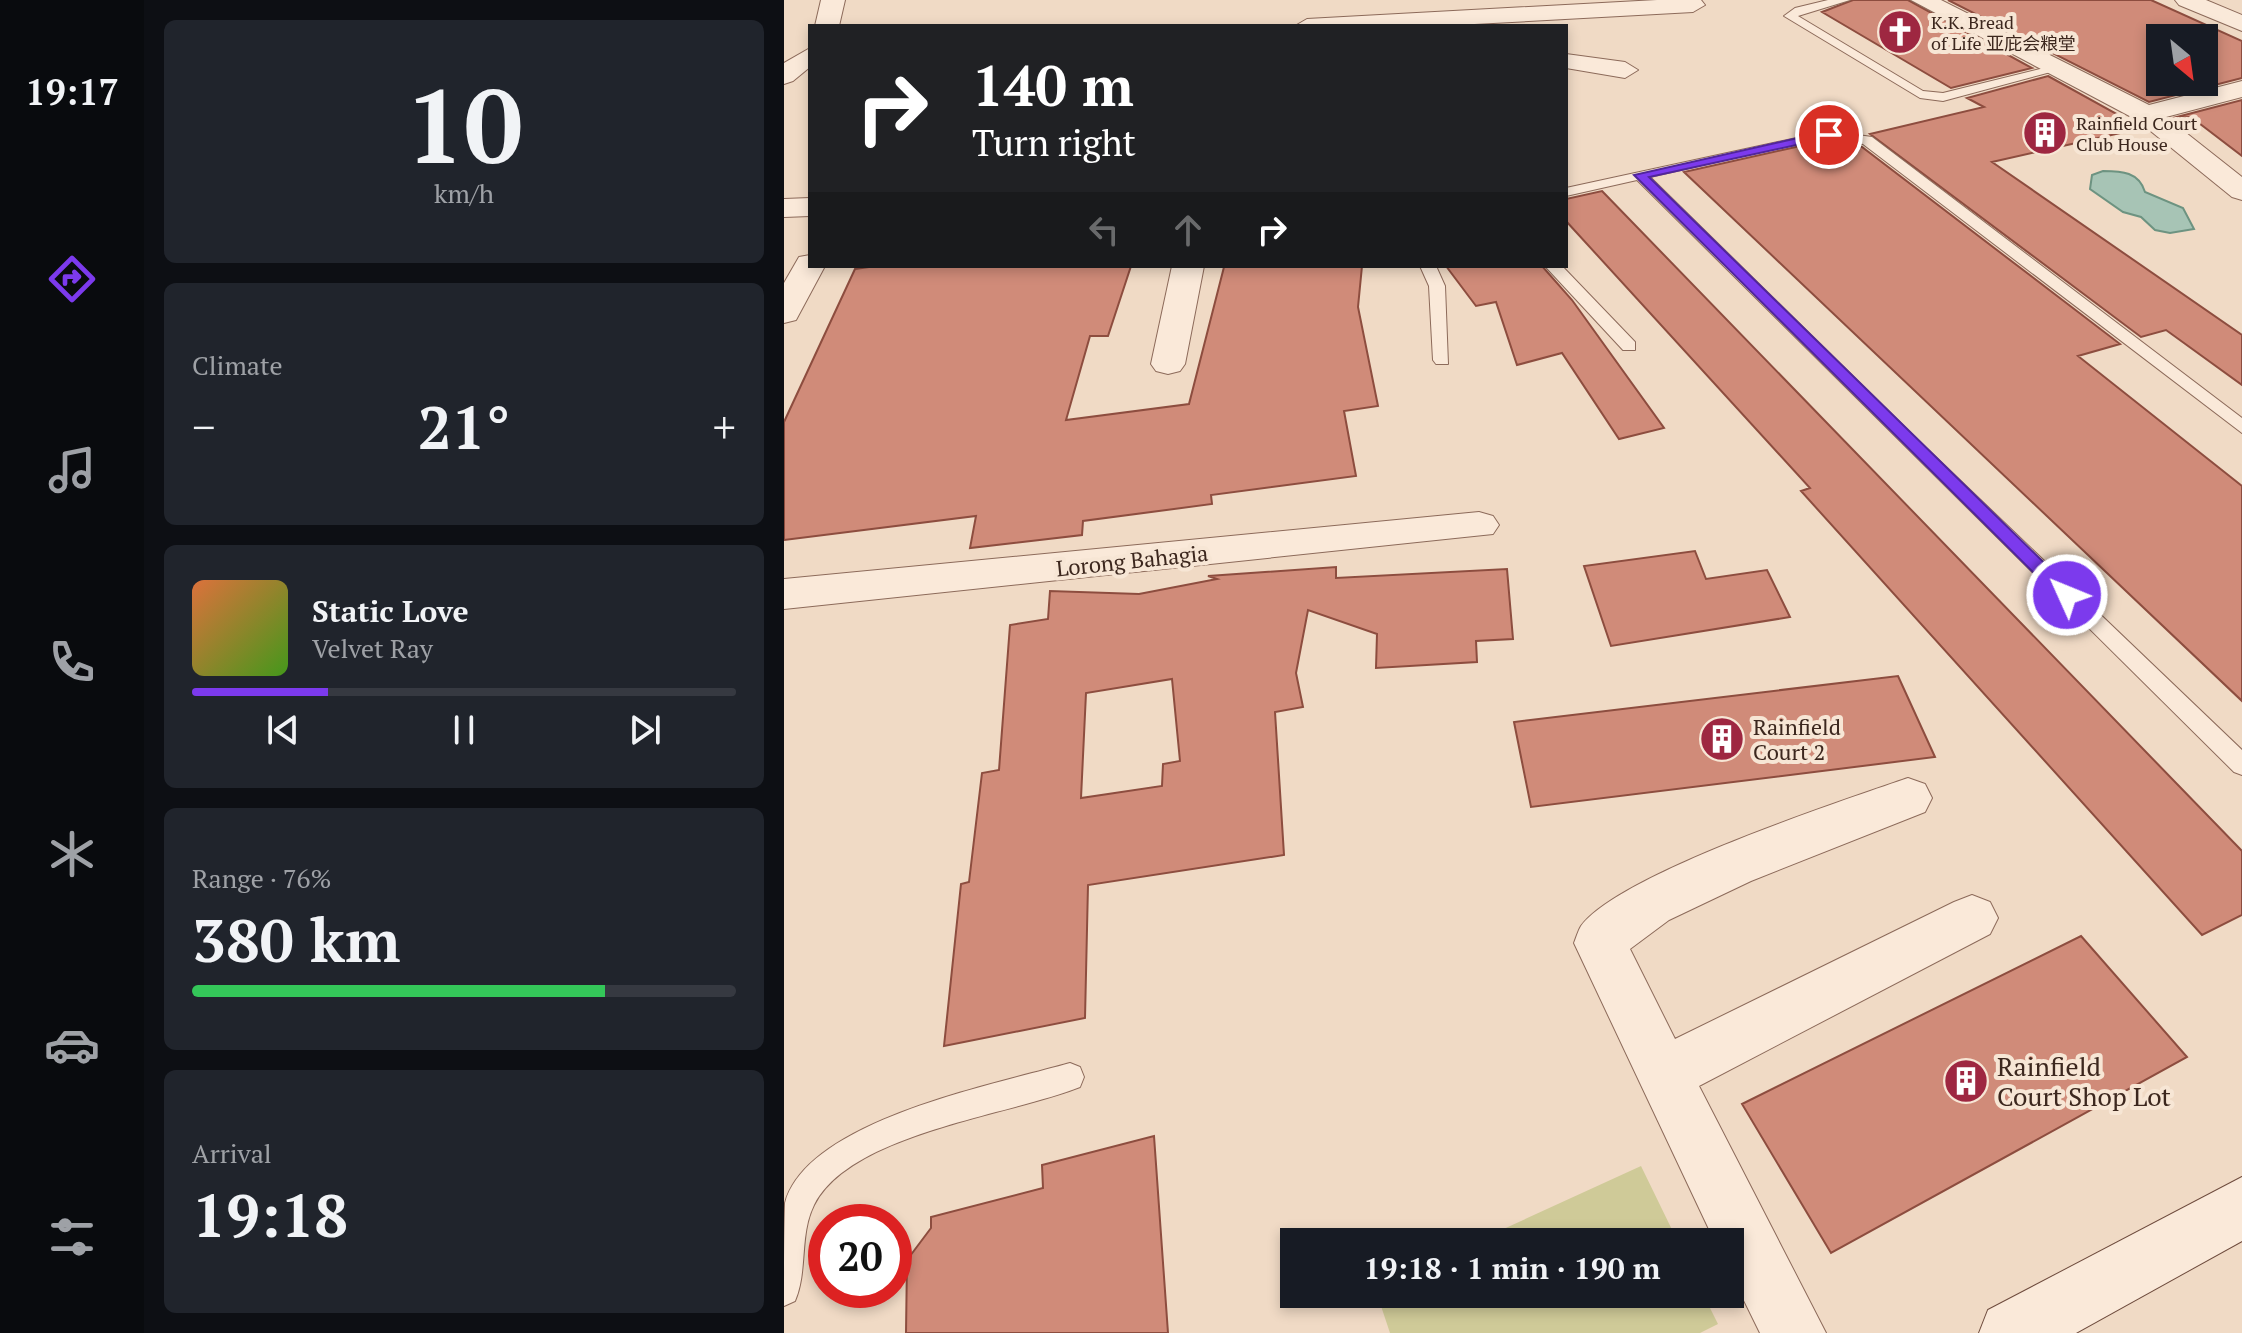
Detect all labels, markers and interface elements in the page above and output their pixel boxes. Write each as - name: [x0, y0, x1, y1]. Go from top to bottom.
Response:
- church icon: K.K. Bread of Life 亚庇会粮堂: [1876, 8, 1924, 56]
- place label: K.K. Bread of Life 亚庇会粮堂: [1931, 10, 2076, 55]
- north arrow: [2146, 24, 2218, 96]
- map controls: [2146, 24, 2218, 96]
- text: 140 m: [972, 48, 1134, 122]
- text: 10: [405, 55, 523, 193]
- icon: right: [840, 56, 944, 160]
- text: 19:17: [25, 68, 119, 115]
- pin: [1795, 101, 1863, 169]
- building icon: Rainfield Court Club House: [2021, 109, 2069, 157]
- place label: Rainfield Court Club House: [2076, 111, 2198, 156]
- icon: arrive: [1807, 113, 1851, 157]
- text: Turn right: [972, 119, 1136, 166]
- text: km/h: [434, 176, 494, 210]
- icon: left: [1082, 208, 1126, 252]
- icon: ahead: [1166, 208, 1210, 252]
- icon: right: [1250, 208, 1294, 252]
- icon: directions: [44, 251, 100, 307]
- text: Climate: [192, 348, 283, 382]
- text: 21°: [418, 387, 510, 466]
- text: −: [192, 397, 215, 456]
- text: +: [713, 397, 736, 456]
- icon: music: [44, 442, 100, 498]
- street label: Lorong Bahagia: [1054, 538, 1210, 582]
- position arrow: [2025, 553, 2109, 637]
- text: Static Love: [312, 591, 469, 631]
- text: Velvet Ray: [312, 631, 433, 665]
- icon: phone: [44, 634, 100, 690]
- icon: previous: [261, 708, 305, 752]
- icon: pause: [442, 708, 486, 752]
- icon: next: [623, 708, 667, 752]
- place label: Rainfield Court 2: [1753, 712, 1841, 766]
- building icon: Rainfield Court 2: [1698, 715, 1746, 763]
- icon: climate: [44, 826, 100, 882]
- text: Range · 76%: [192, 861, 331, 895]
- text: 380 km: [192, 900, 400, 979]
- icon: car: [44, 1017, 100, 1073]
- place label: Rainfield Court Shop Lot: [1997, 1049, 2171, 1113]
- building icon: Rainfield Court Shop Lot: [1942, 1057, 1990, 1105]
- text: Arrival: [192, 1136, 272, 1170]
- text: 19:18: [192, 1175, 348, 1254]
- speed limit sign: 20: [808, 1204, 912, 1308]
- icon: filters: [44, 1209, 100, 1265]
- text: 19:18 · 1 min · 190 m: [1364, 1248, 1660, 1288]

